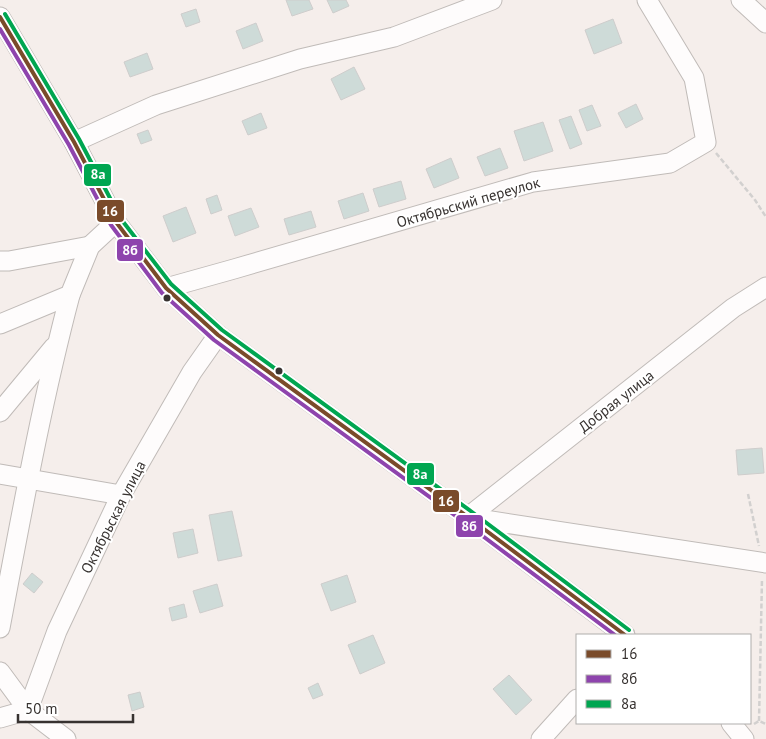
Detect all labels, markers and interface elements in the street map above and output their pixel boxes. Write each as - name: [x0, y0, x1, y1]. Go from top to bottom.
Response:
- line badge: 8а: [83, 163, 112, 187]
- text: 8а: [91, 165, 105, 183]
- street label: Октябрьский переулок: [394, 172, 543, 232]
- line badge: 16: [96, 199, 125, 223]
- text: 16: [102, 202, 118, 220]
- line badge: 8б: [116, 238, 144, 262]
- text: 8б: [122, 241, 138, 259]
- unlabelled marker: [162, 293, 172, 303]
- unlabelled marker: [274, 366, 284, 376]
- street label: Добрая улица: [574, 366, 658, 436]
- street label: Октябрьская улица: [76, 457, 150, 577]
- line badge: 8а: [406, 462, 435, 486]
- text: 8а: [413, 465, 427, 483]
- line badge: 16: [432, 489, 460, 513]
- text: 16: [438, 492, 454, 510]
- line badge: 8б: [455, 514, 484, 538]
- text: 8б: [461, 517, 477, 535]
- legend: [576, 634, 751, 724]
- text: 16: [621, 644, 637, 663]
- text: 8б: [621, 669, 637, 688]
- scale bar: [18, 692, 132, 724]
- text: 8а: [621, 694, 637, 713]
- text: 50 m: [25, 699, 58, 718]

